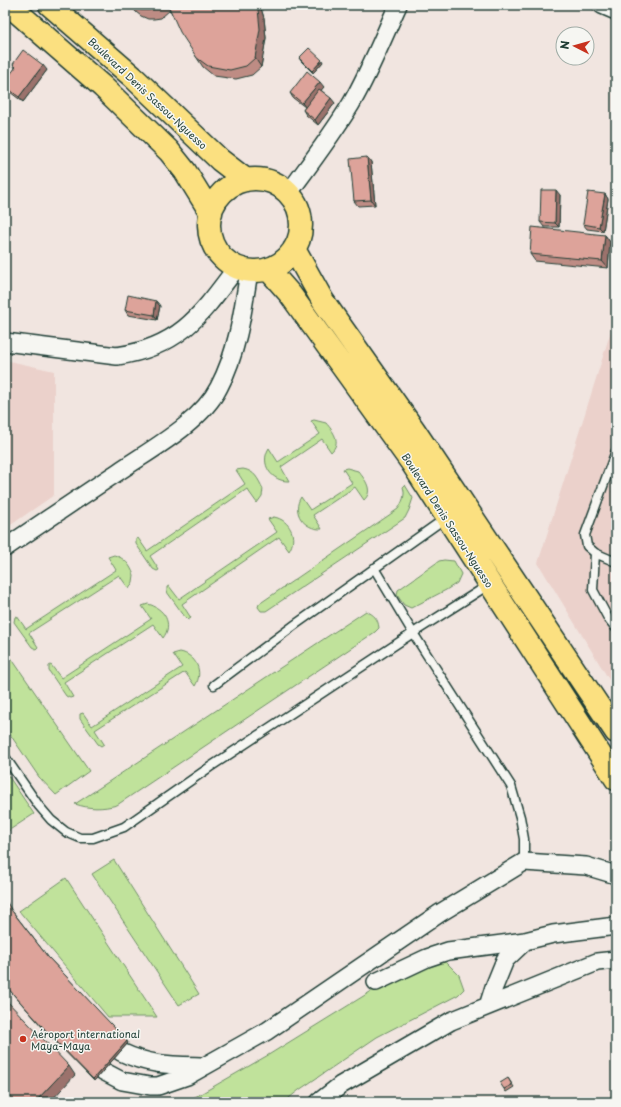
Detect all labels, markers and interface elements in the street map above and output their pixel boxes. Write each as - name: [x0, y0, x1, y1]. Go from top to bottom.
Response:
- north arrow: [555, 26, 595, 66]
- street label: Boulevard Denis Sassou-Nguesso: [85, 34, 211, 153]
- text: N: [556, 39, 573, 50]
- street label: Boulevard Denis Sassou-Nguesso: [399, 450, 497, 591]
- place label: Aéroport international Maya-Maya: [31, 1026, 140, 1053]
- marker: Aéroport international Maya-Maya: [18, 1034, 28, 1044]

